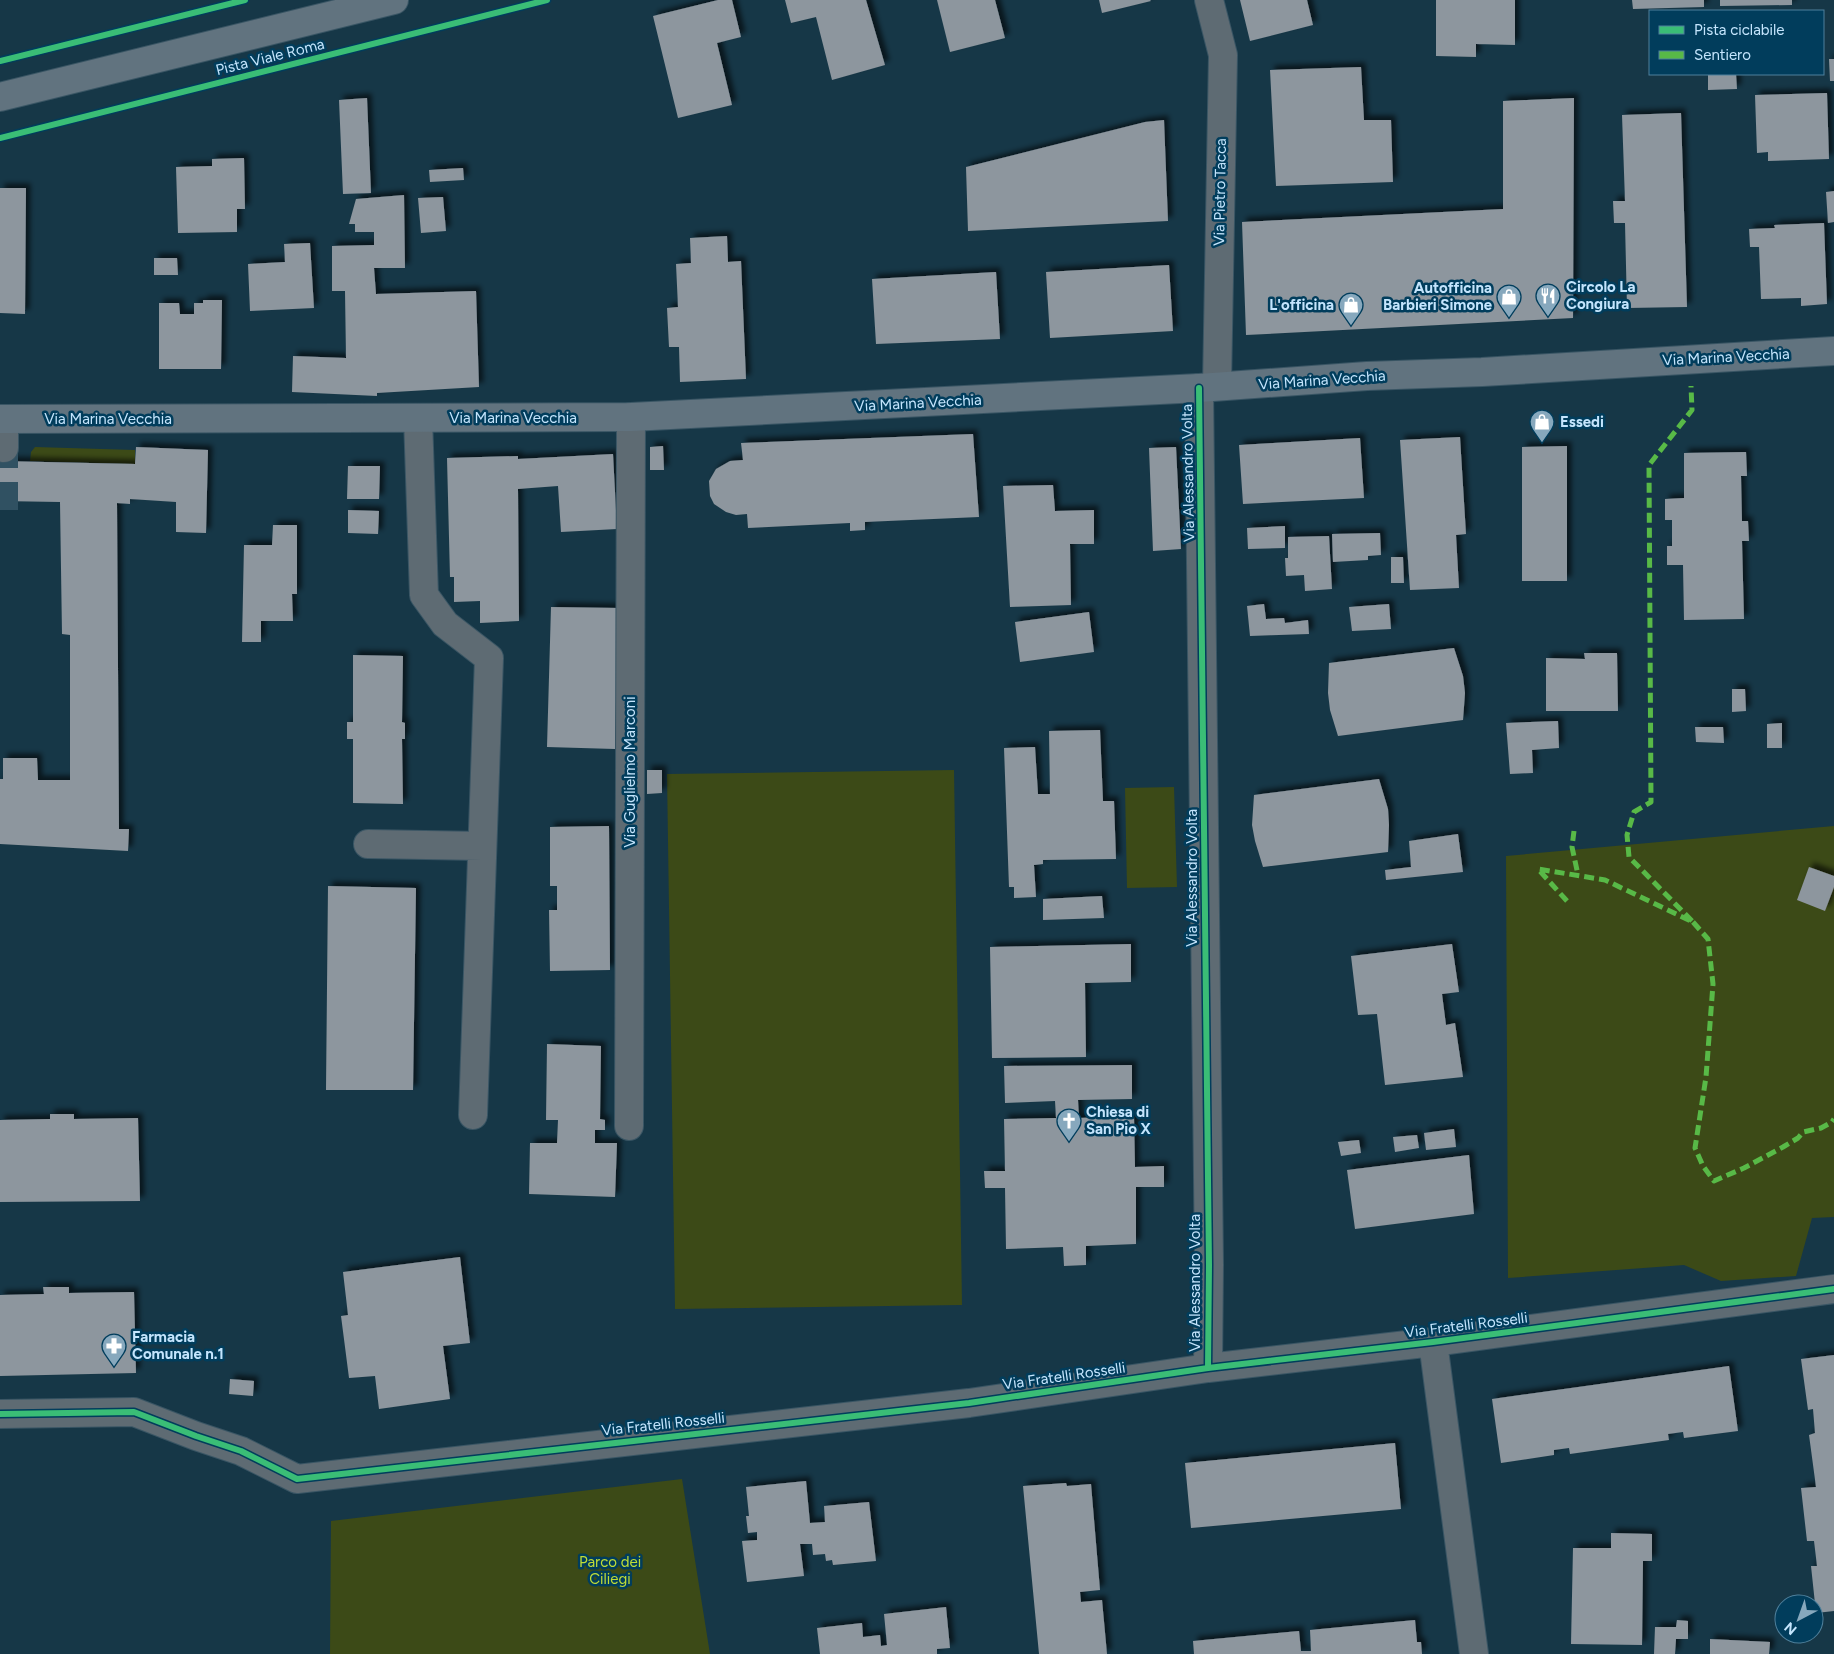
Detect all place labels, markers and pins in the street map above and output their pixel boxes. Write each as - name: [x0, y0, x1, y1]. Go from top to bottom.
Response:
- place label: Circolo La Congiura: [1566, 278, 1635, 313]
- place label: Autofficina Barbieri Simone: [1383, 279, 1493, 314]
- restaurant icon: Circolo La Congiura: [1535, 283, 1561, 317]
- shop icon: Autofficina Barbieri Simone: [1496, 284, 1522, 318]
- shop icon: L'officina: [1338, 292, 1364, 326]
- place label: L'officina: [1269, 296, 1334, 314]
- shop icon: Essedi: [1529, 409, 1555, 443]
- place label: Essedi: [1560, 413, 1604, 431]
- place label: Chiesa di San Pio X: [1086, 1103, 1151, 1138]
- church icon: Chiesa di San Pio X: [1056, 1108, 1082, 1142]
- place label: Farmacia Comunale n.1: [132, 1328, 224, 1363]
- pharmacy icon: Farmacia Comunale n.1: [101, 1333, 127, 1367]

